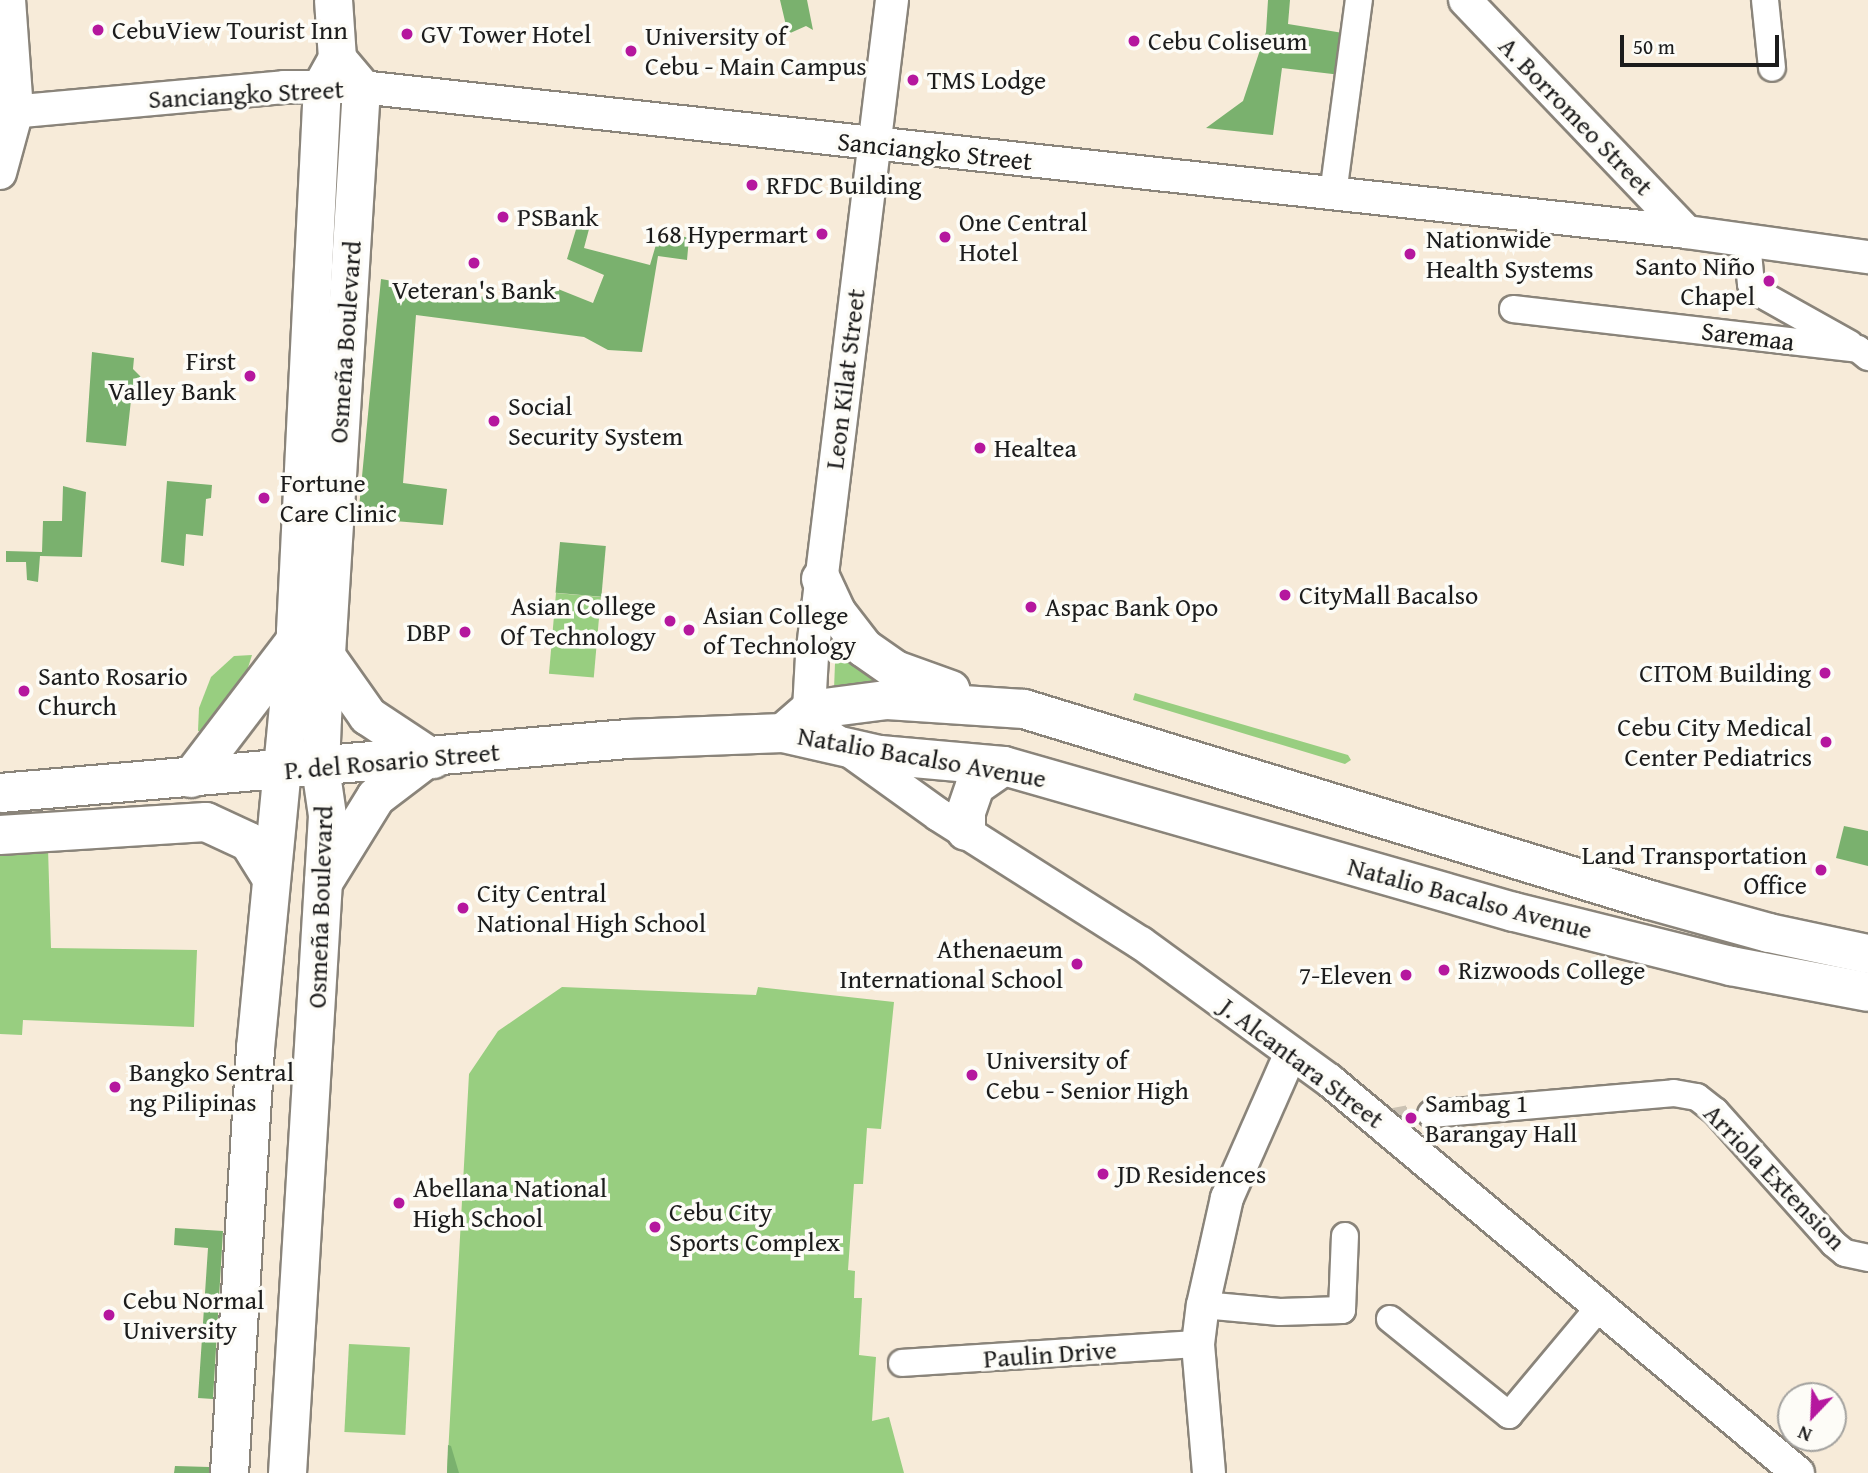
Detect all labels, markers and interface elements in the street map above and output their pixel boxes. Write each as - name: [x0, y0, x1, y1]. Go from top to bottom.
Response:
- place label: CebuView Tourist Inn: [112, 14, 348, 46]
- place label: GV Tower Hotel: [421, 18, 591, 50]
- place label: University of Cebu - Main Campus: [645, 20, 867, 82]
- scale bar: [1623, 21, 1782, 65]
- marker: CebuView Tourist Inn: [90, 22, 106, 38]
- place label: Cebu Coliseum: [1148, 25, 1307, 57]
- marker: GV Tower Hotel: [399, 26, 415, 42]
- street label: A. Borromeo Street: [1492, 30, 1660, 202]
- text: 50 m: [1633, 31, 1675, 62]
- marker: Cebu Coliseum: [1126, 33, 1142, 49]
- marker: University of Cebu - Main Campus: [623, 43, 639, 59]
- place label: TMS Lodge: [927, 64, 1046, 96]
- marker: TMS Lodge: [905, 72, 921, 88]
- street label: Sanciangko Street: [147, 73, 345, 115]
- street label: Sanciangko Street: [836, 125, 1034, 177]
- place label: RFDC Building: [766, 169, 921, 201]
- marker: RFDC Building: [744, 177, 760, 193]
- place label: PSBank: [517, 201, 599, 233]
- place label: One Central Hotel: [959, 206, 1087, 268]
- marker: PSBank: [495, 209, 511, 225]
- place label: 168 Hypermart: [644, 218, 808, 250]
- place label: Nationwide Health Systems: [1426, 223, 1593, 284]
- marker: 168 Hypermart: [814, 226, 830, 242]
- marker: One Central Hotel: [937, 229, 953, 245]
- street label: Osmeña Boulevard: [322, 240, 368, 444]
- marker: Nationwide Health Systems: [1400, 244, 1420, 264]
- place label: Santo Niño Chapel: [1635, 250, 1755, 312]
- marker: Veteran's Bank: [466, 255, 482, 271]
- marker: Santo Niño Chapel: [1761, 273, 1777, 289]
- place label: Veteran's Bank: [392, 274, 556, 306]
- street label: Leon Kilat Street: [818, 287, 872, 471]
- street label: Saremaa: [1700, 315, 1796, 357]
- place label: First Valley Bank: [108, 345, 236, 406]
- marker: First Valley Bank: [242, 368, 258, 384]
- place label: Social Security System: [508, 390, 683, 452]
- marker: Social Security System: [486, 413, 502, 429]
- place label: Healtea: [994, 432, 1077, 464]
- marker: Healtea: [972, 440, 988, 456]
- place label: Fortune Care Clinic: [280, 467, 397, 528]
- marker: Fortune Care Clinic: [254, 488, 274, 508]
- place label: CityMall Bacalso: [1299, 579, 1478, 611]
- marker: CityMall Bacalso: [1277, 587, 1293, 603]
- place label: Asian College Of Technology: [500, 590, 656, 652]
- place label: Aspac Bank Opo: [1045, 591, 1218, 623]
- place label: Asian College of Technology: [703, 599, 856, 660]
- marker: Aspac Bank Opo: [1023, 599, 1039, 615]
- marker: Asian College Of Technology: [662, 613, 678, 629]
- place label: DBP: [406, 616, 451, 648]
- marker: Asian College of Technology: [681, 622, 697, 638]
- marker: DBP: [457, 624, 473, 640]
- place label: CITOM Building: [1639, 657, 1811, 689]
- place label: Santo Rosario Church: [38, 660, 188, 722]
- marker: CITOM Building: [1817, 665, 1833, 681]
- marker: Santo Rosario Church: [16, 683, 32, 699]
- place label: Cebu City Medical Center Pediatrics: [1617, 711, 1812, 772]
- street label: Natalio Bacalso Avenue: [795, 720, 1049, 794]
- marker: Cebu City Medical Center Pediatrics: [1818, 734, 1834, 750]
- street label: P. del Rosario Street: [283, 736, 501, 786]
- street label: Osmeña Boulevard: [301, 805, 339, 1009]
- place label: Land Transportation Office: [1582, 839, 1807, 900]
- street label: Natalio Bacalso Avenue: [1344, 850, 1596, 946]
- marker: Land Transportation Office: [1813, 862, 1829, 878]
- place label: City Central National High School: [477, 877, 706, 938]
- marker: City Central National High School: [455, 900, 471, 916]
- place label: Athenaeum International School: [839, 933, 1063, 995]
- place label: Rizwoods College: [1458, 954, 1645, 986]
- marker: Athenaeum International School: [1069, 956, 1085, 972]
- place label: 7-Eleven: [1299, 959, 1392, 991]
- marker: Rizwoods College: [1436, 962, 1452, 978]
- marker: 7-Eleven: [1398, 967, 1414, 983]
- street label: J. Alcantara Street: [1214, 991, 1390, 1135]
- place label: University of Cebu - Senior High: [986, 1044, 1189, 1106]
- place label: Bangko Sentral ng Pilipinas: [129, 1056, 294, 1118]
- marker: University of Cebu - Senior High: [964, 1067, 980, 1083]
- marker: Bangko Sentral ng Pilipinas: [107, 1079, 123, 1095]
- place label: Sambag 1 Barangay Hall: [1425, 1087, 1577, 1148]
- street label: Arriola Extension: [1697, 1097, 1853, 1257]
- marker: Sambag 1 Barangay Hall: [1403, 1110, 1419, 1126]
- place label: JD Residences: [1117, 1158, 1266, 1190]
- marker: JD Residences: [1095, 1166, 1111, 1182]
- place label: Abellana National High School: [413, 1172, 607, 1234]
- marker: Abellana National High School: [391, 1195, 407, 1211]
- place label: Cebu City Sports Complex: [669, 1196, 840, 1258]
- marker: Cebu City Sports Complex: [647, 1219, 663, 1235]
- place label: Cebu Normal University: [123, 1284, 264, 1346]
- marker: Cebu Normal University: [101, 1307, 117, 1323]
- street label: Paulin Drive: [982, 1334, 1118, 1374]
- north arrow: [1777, 1382, 1847, 1452]
- text: N: [1793, 1419, 1816, 1450]

